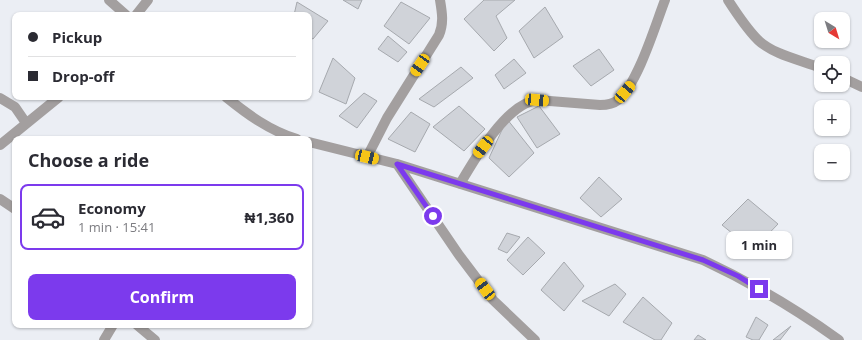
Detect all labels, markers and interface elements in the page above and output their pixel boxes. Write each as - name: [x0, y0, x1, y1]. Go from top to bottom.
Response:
- north arrow: [814, 12, 850, 48]
- map controls: [814, 12, 850, 180]
- text: Pickup: [52, 27, 102, 47]
- car: [408, 52, 432, 78]
- button: locate: [814, 56, 850, 92]
- text: Drop-off: [52, 66, 114, 86]
- car: [613, 79, 637, 105]
- car: [525, 93, 549, 107]
- button: +: [814, 100, 850, 136]
- car: [471, 134, 495, 160]
- button: −: [814, 144, 850, 180]
- text: Choose a ride: [28, 148, 149, 172]
- car: [354, 148, 380, 166]
- text: Economy: [78, 198, 146, 218]
- icon: car: [30, 199, 66, 235]
- text: ₦1,360: [245, 207, 294, 227]
- route start: [424, 207, 442, 225]
- text: 1 min · 15:41: [78, 218, 155, 236]
- callout: 1 min: [726, 231, 792, 259]
- text: 1 min: [741, 236, 777, 254]
- button: Confirm: [28, 274, 296, 320]
- car: [473, 276, 497, 302]
- route end: [750, 280, 768, 298]

